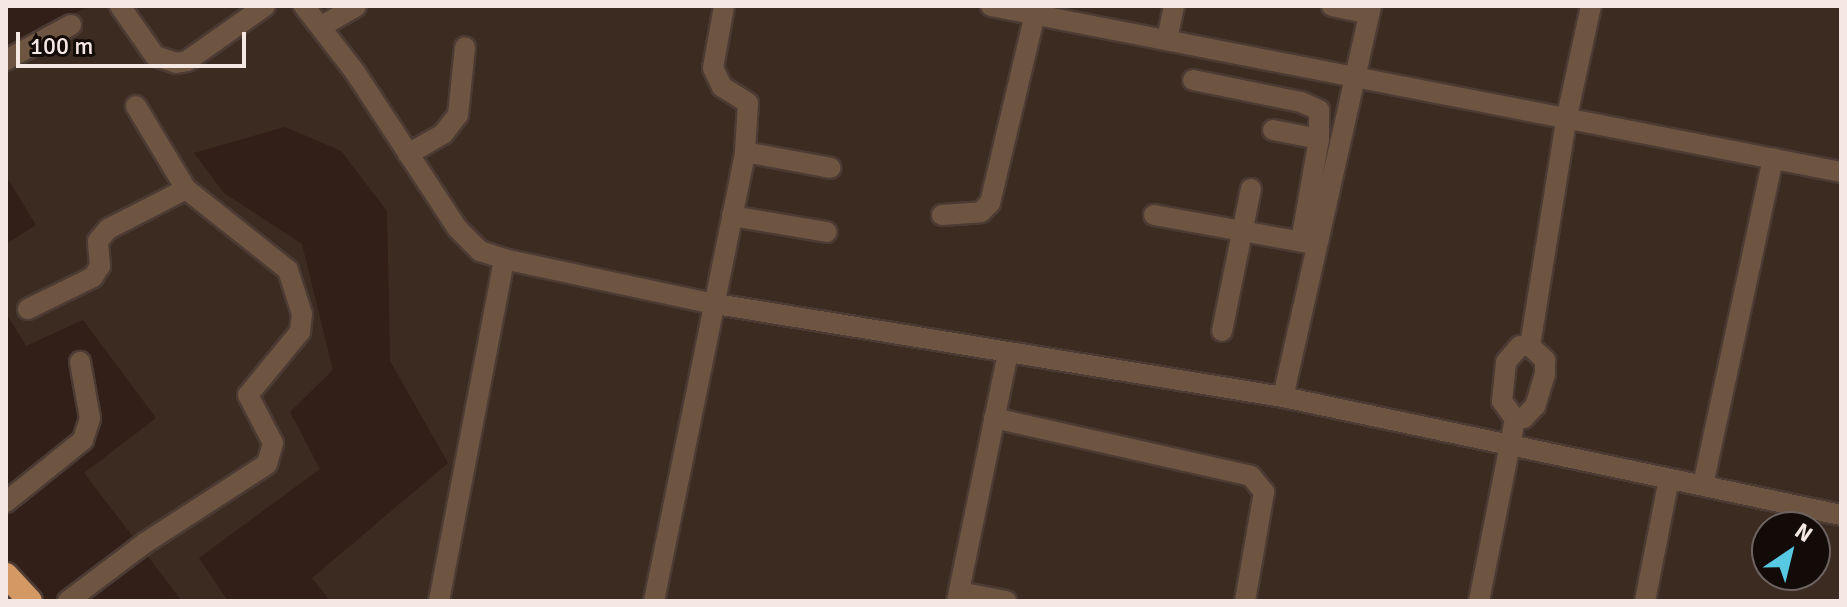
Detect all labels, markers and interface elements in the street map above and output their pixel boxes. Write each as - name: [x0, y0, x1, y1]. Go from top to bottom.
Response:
- scale bar: [20, 16, 250, 66]
- text: 100 m: [30, 31, 93, 61]
- north arrow: [1751, 511, 1831, 591]
- text: N: [1790, 517, 1818, 548]

